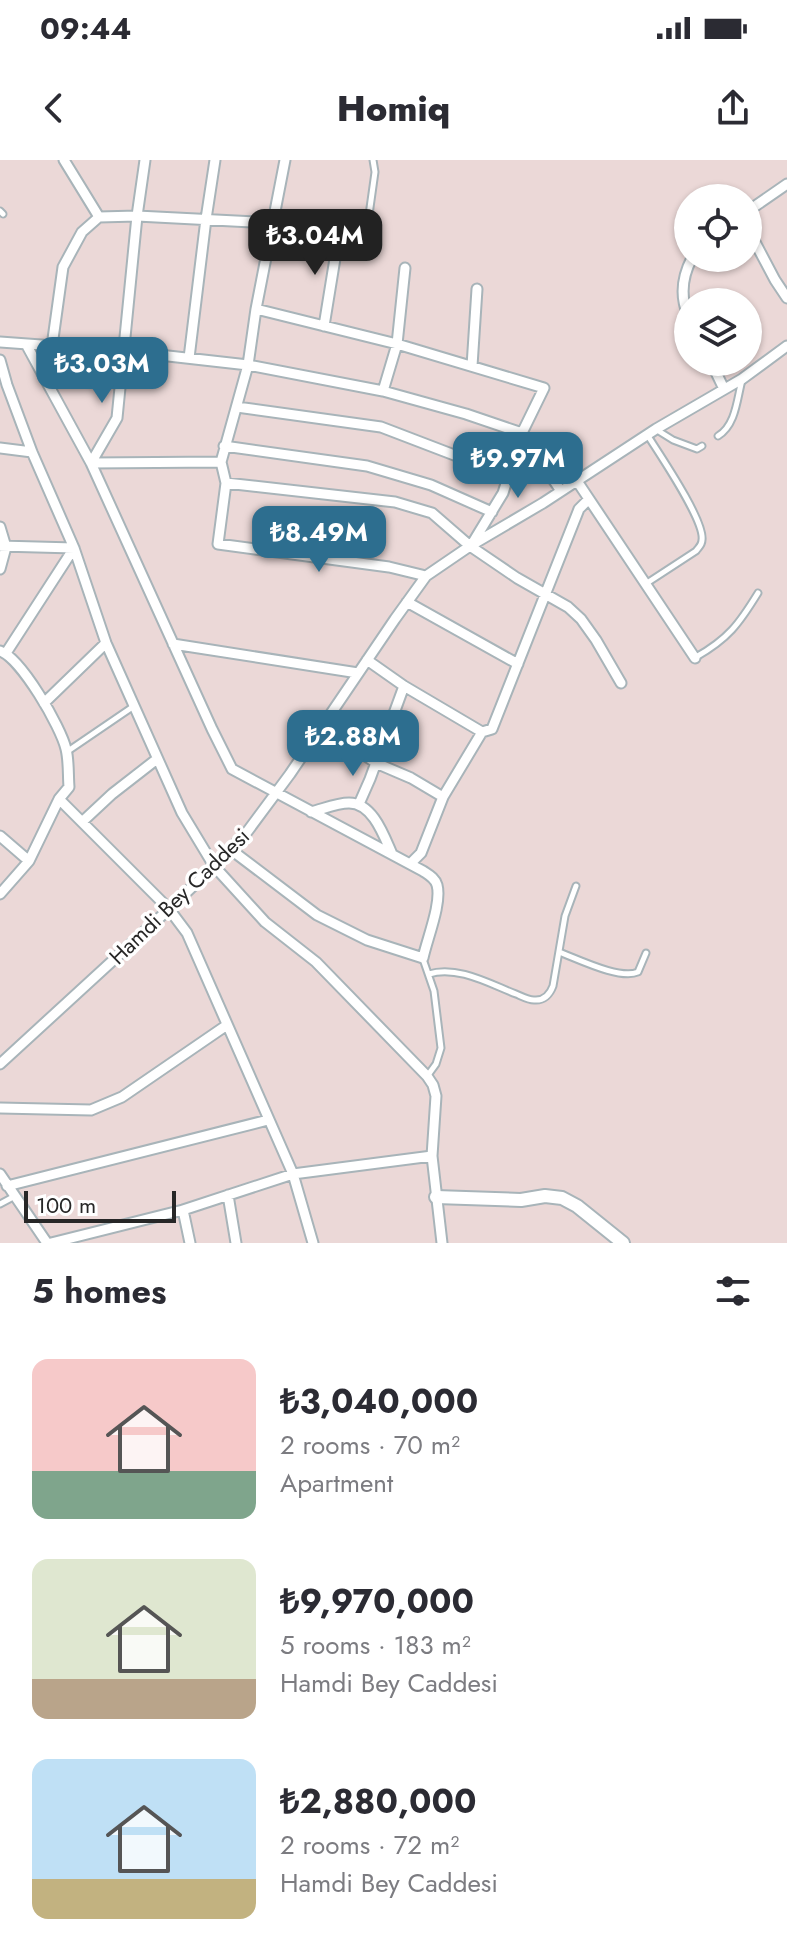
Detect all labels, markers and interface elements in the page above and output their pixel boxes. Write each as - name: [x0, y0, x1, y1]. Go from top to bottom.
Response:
- text: 09:44: [40, 7, 131, 50]
- text: Homiq: [337, 82, 450, 134]
- icon: back: [32, 86, 76, 130]
- icon: share: [711, 86, 755, 130]
- map controls: [674, 184, 762, 376]
- button: locate: [674, 184, 762, 272]
- pin: ₺3.04M: [250, 209, 380, 277]
- text: ₺3.04M: [266, 216, 364, 254]
- button: layers: [674, 288, 762, 376]
- pin: ₺3.03M: [37, 337, 167, 405]
- text: ₺3.03M: [54, 344, 150, 382]
- pin: ₺9.97M: [453, 432, 583, 500]
- text: ₺9.97M: [471, 439, 565, 477]
- pin: ₺8.49M: [254, 506, 384, 574]
- text: ₺8.49M: [270, 513, 368, 551]
- pin: ₺2.88M: [288, 710, 418, 778]
- text: ₺2.88M: [305, 717, 401, 755]
- street label: Hamdi Bey Caddesi: [102, 820, 256, 972]
- scale bar: [24, 1187, 176, 1223]
- text: 100 m: [36, 1189, 96, 1221]
- text: 5 homes: [32, 1267, 166, 1316]
- icon: filters: [711, 1269, 755, 1313]
- text: ₺3,040,000: [280, 1377, 478, 1426]
- icon: home: [96, 1391, 192, 1487]
- text: 2 rooms · 70 m²: [280, 1426, 460, 1464]
- text: Apartment: [280, 1464, 393, 1502]
- text: ₺9,970,000: [280, 1577, 474, 1626]
- icon: home: [96, 1591, 192, 1687]
- text: 5 rooms · 183 m²: [280, 1626, 471, 1664]
- text: Hamdi Bey Caddesi: [280, 1664, 498, 1702]
- text: ₺2,880,000: [280, 1777, 476, 1826]
- icon: home: [96, 1791, 192, 1887]
- text: 2 rooms · 72 m²: [280, 1826, 459, 1864]
- text: Hamdi Bey Caddesi: [280, 1864, 498, 1902]

